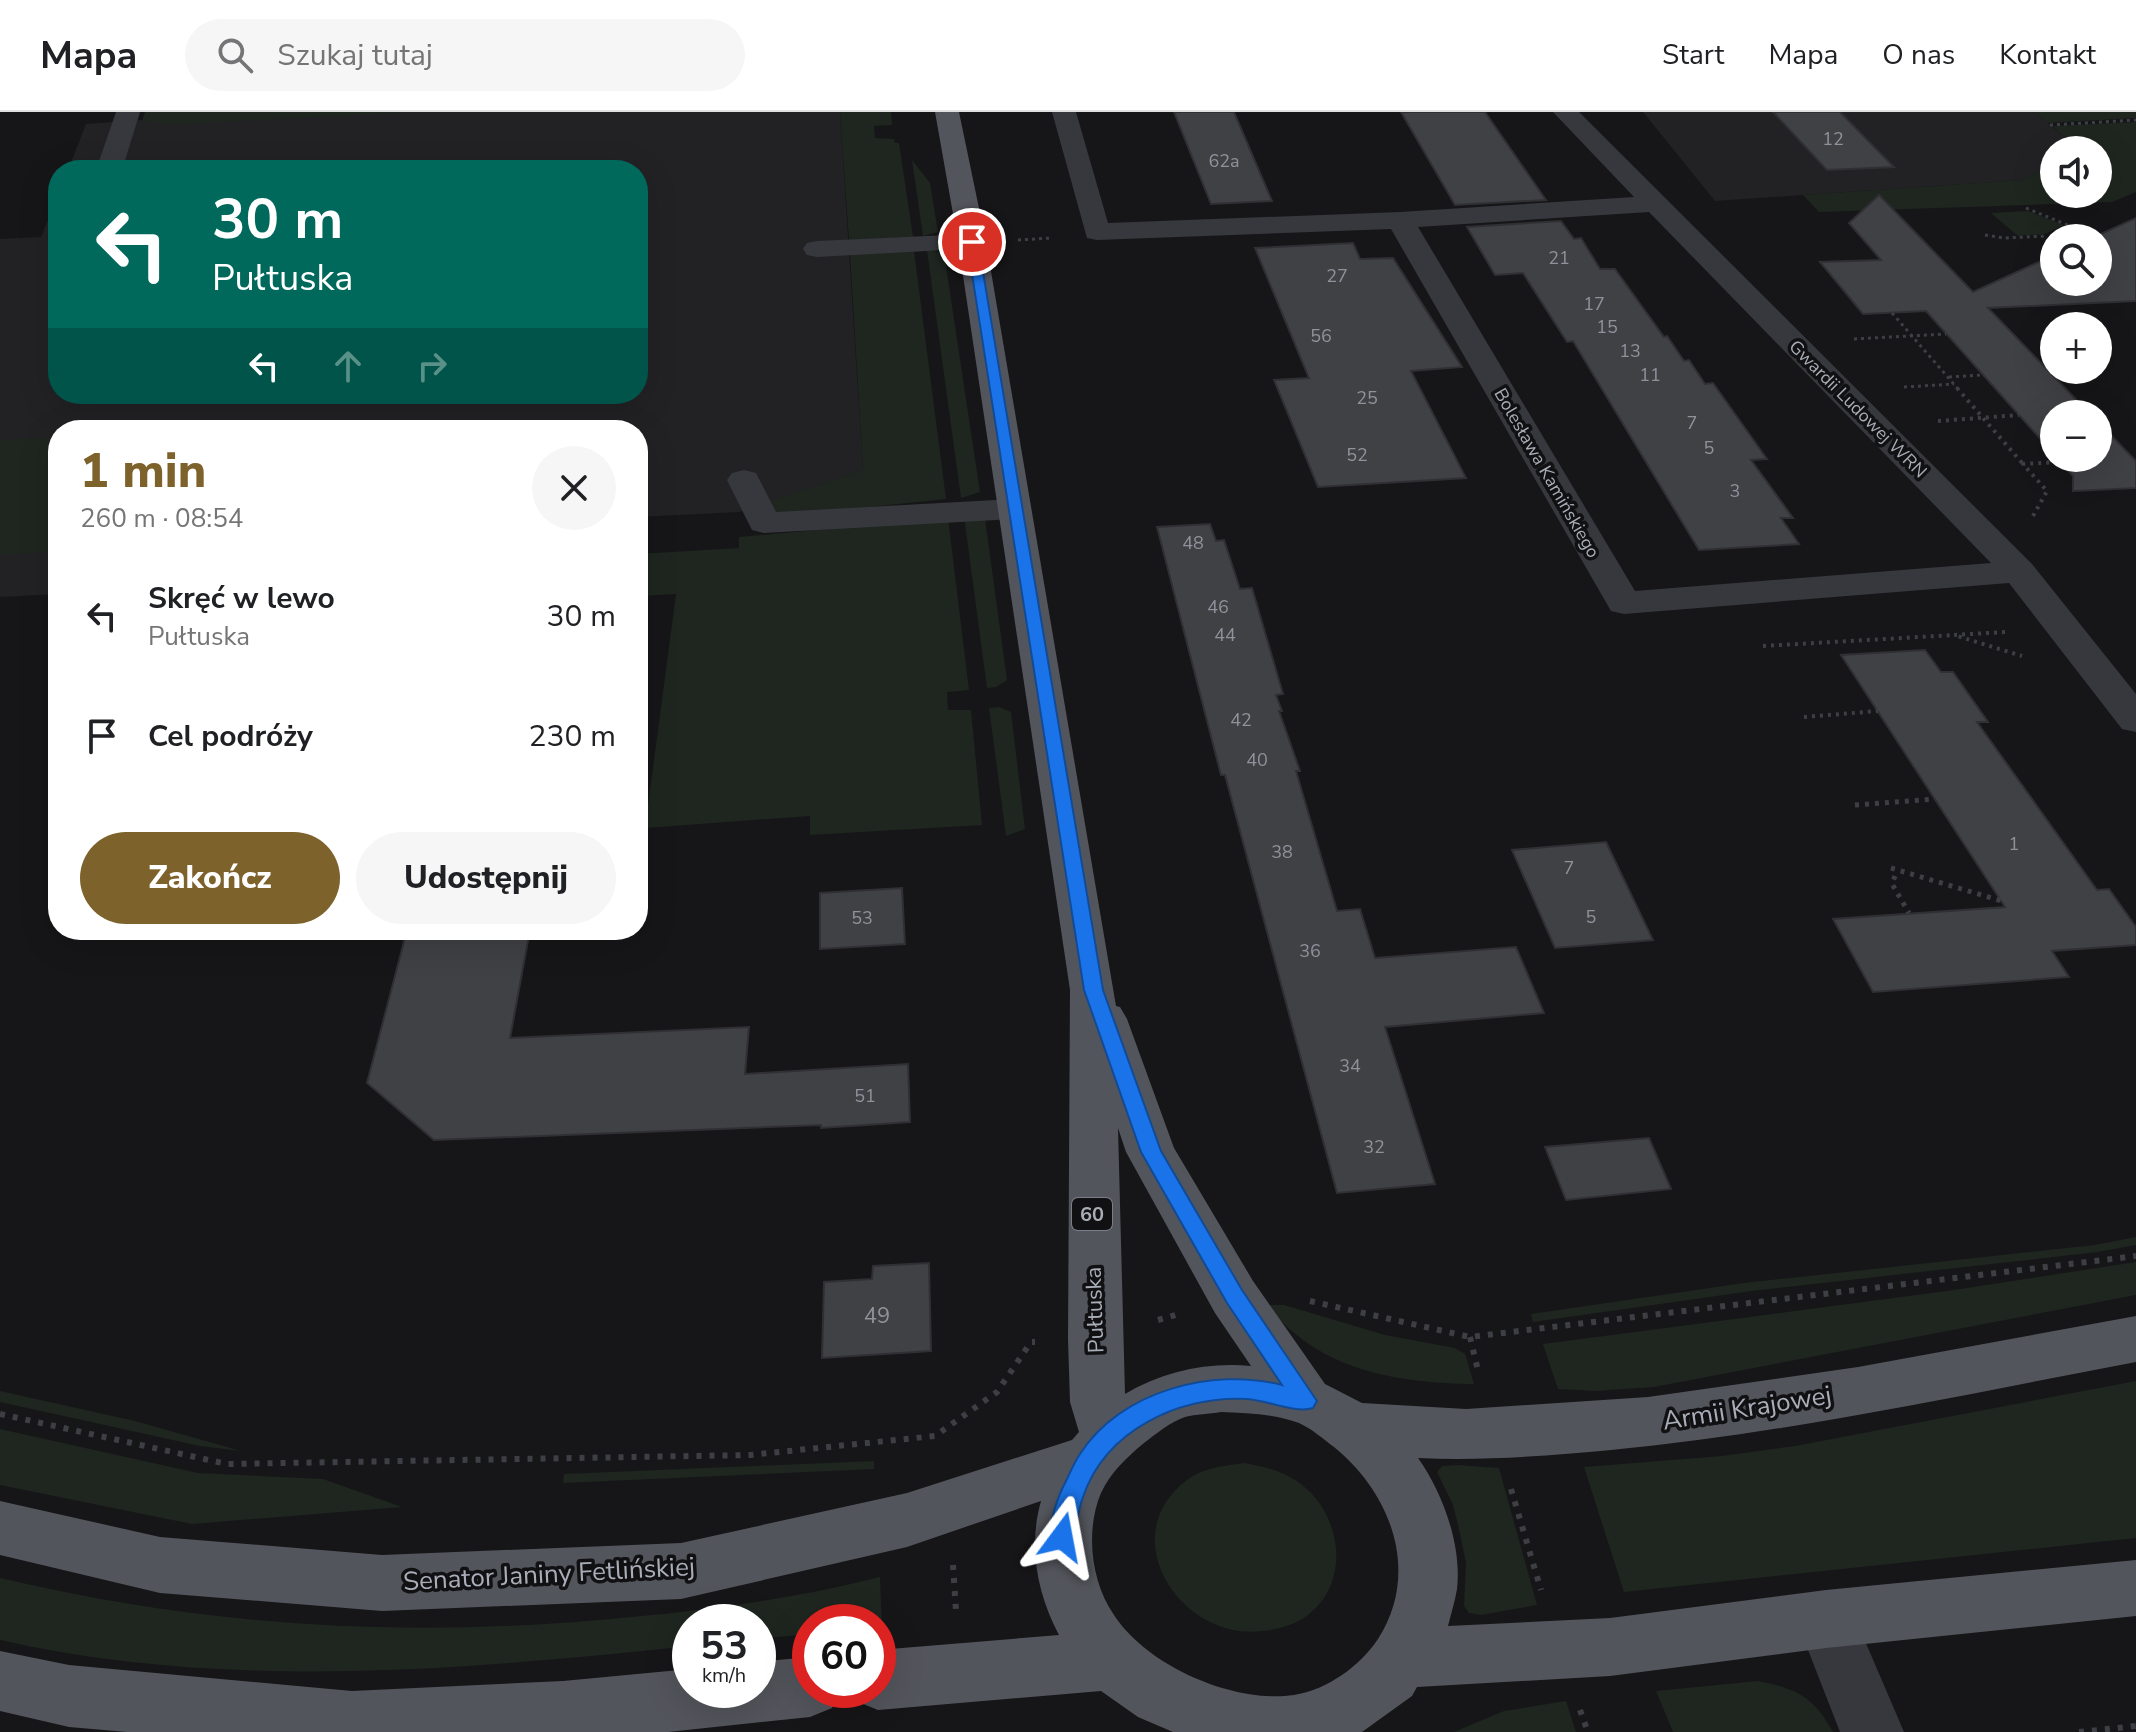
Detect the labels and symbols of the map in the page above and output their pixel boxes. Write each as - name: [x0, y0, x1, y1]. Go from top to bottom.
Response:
- house number: 12: [1822, 127, 1844, 151]
- house number: 62a: [1208, 149, 1240, 173]
- pin: [938, 208, 1006, 276]
- house number: 21: [1548, 246, 1570, 270]
- house number: 27: [1326, 264, 1348, 288]
- house number: 17: [1583, 292, 1605, 316]
- house number: 15: [1596, 315, 1618, 339]
- house number: 56: [1310, 324, 1332, 348]
- street label: Gwardii Ludowej WRN: [1784, 335, 1932, 483]
- house number: 13: [1619, 339, 1641, 363]
- house number: 11: [1639, 363, 1661, 387]
- street label: Bolesława Kamińskiego: [1489, 384, 1605, 562]
- house number: 25: [1356, 386, 1378, 410]
- house number: 7: [1687, 411, 1697, 435]
- house number: 5: [1704, 436, 1714, 460]
- house number: 52: [1346, 443, 1368, 467]
- house number: 3: [1730, 479, 1740, 503]
- house number: 48: [1182, 531, 1204, 555]
- house number: 46: [1207, 595, 1229, 619]
- house number: 44: [1214, 623, 1236, 647]
- house number: 42: [1230, 708, 1252, 732]
- house number: 40: [1246, 748, 1268, 772]
- house number: 1: [2009, 832, 2019, 856]
- house number: 38: [1271, 840, 1293, 864]
- house number: 7: [1564, 856, 1574, 880]
- house number: 5: [1586, 905, 1596, 929]
- house number: 53: [851, 906, 873, 930]
- house number: 36: [1299, 939, 1321, 963]
- house number: 34: [1339, 1054, 1361, 1078]
- house number: 51: [854, 1084, 876, 1108]
- house number: 32: [1363, 1135, 1385, 1159]
- road number: 60: [1072, 1198, 1112, 1230]
- street label: Pułtuska: [1079, 1266, 1111, 1354]
- house number: 49: [864, 1301, 890, 1331]
- street label: Armii Krajowej: [1660, 1377, 1834, 1439]
- position arrow: [1020, 1495, 1104, 1579]
- street label: Senator Janiny Fetlińskiej: [402, 1549, 696, 1599]
- speed limit sign: 60: [792, 1604, 896, 1708]

